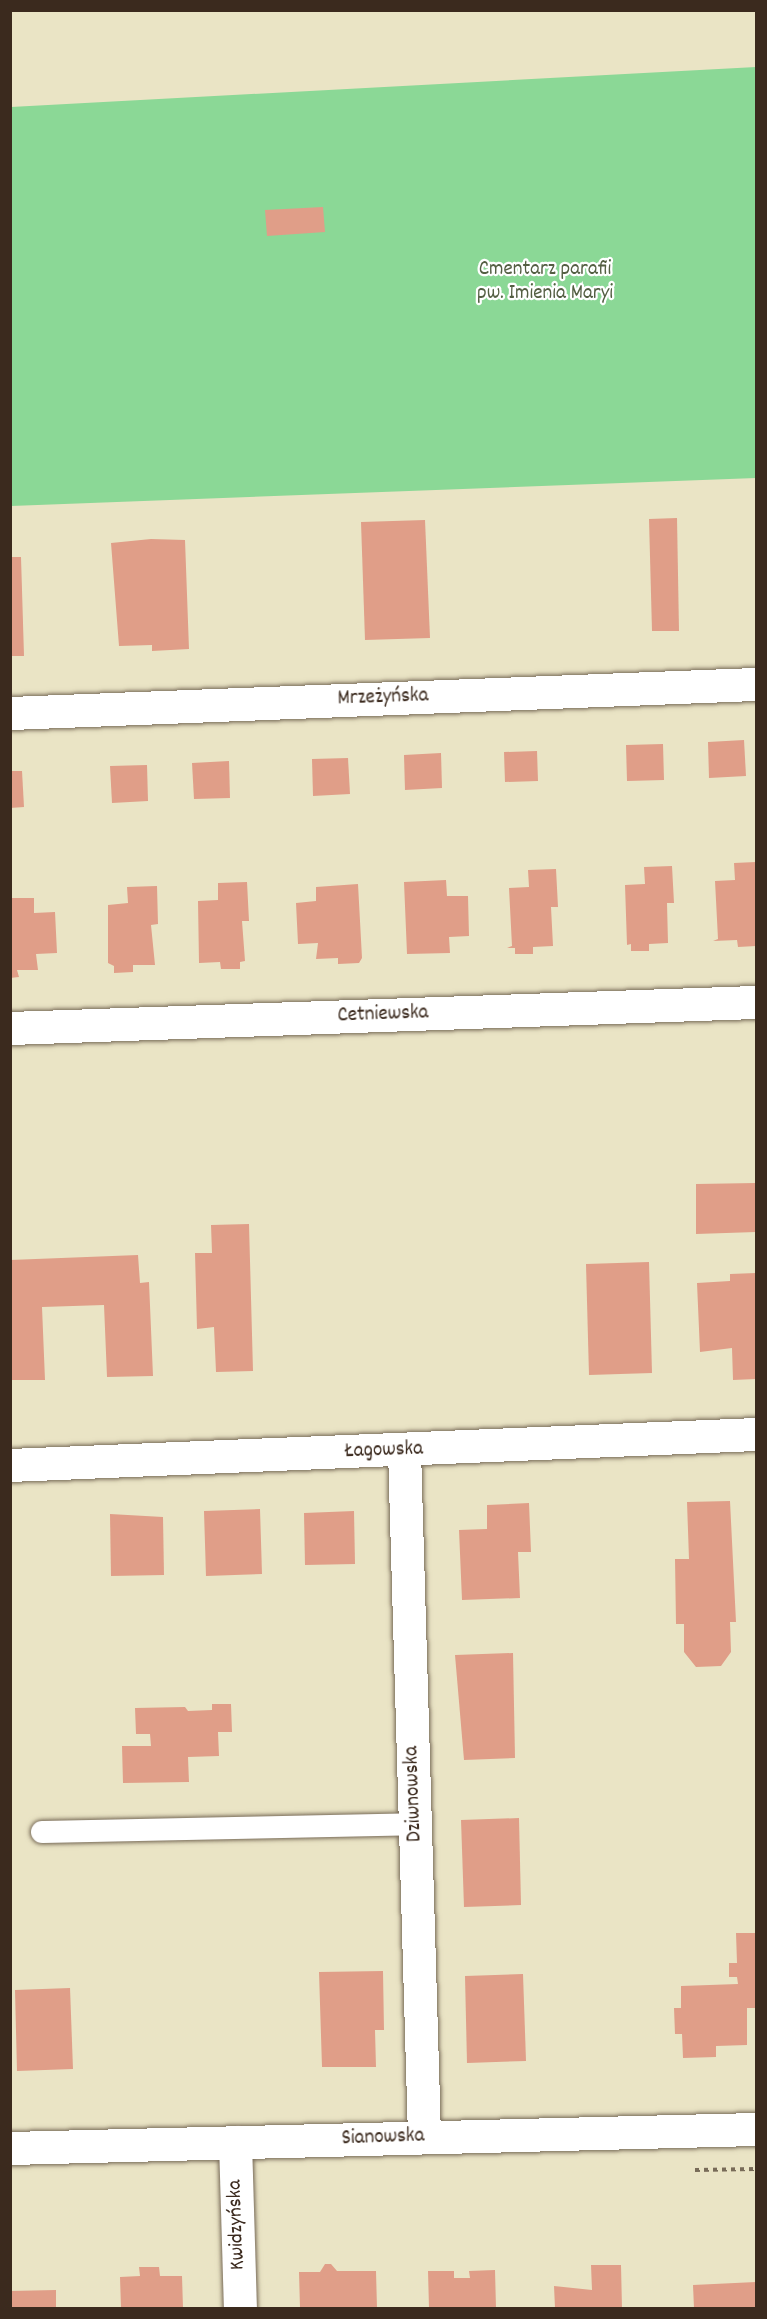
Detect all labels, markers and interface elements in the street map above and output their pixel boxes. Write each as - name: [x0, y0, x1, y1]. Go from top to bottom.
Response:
- park label: Cmentarz parafii pw. Imienia Maryi: [477, 257, 613, 307]
- street label: Mrzeżyńska: [337, 684, 429, 712]
- street label: Cetniewska: [337, 1001, 429, 1029]
- street label: Łagowska: [345, 1437, 423, 1465]
- street label: Dziwnowska: [400, 1746, 428, 1842]
- street label: Sianowska: [341, 2124, 425, 2152]
- street label: Kwidzyńska: [223, 2179, 251, 2271]

